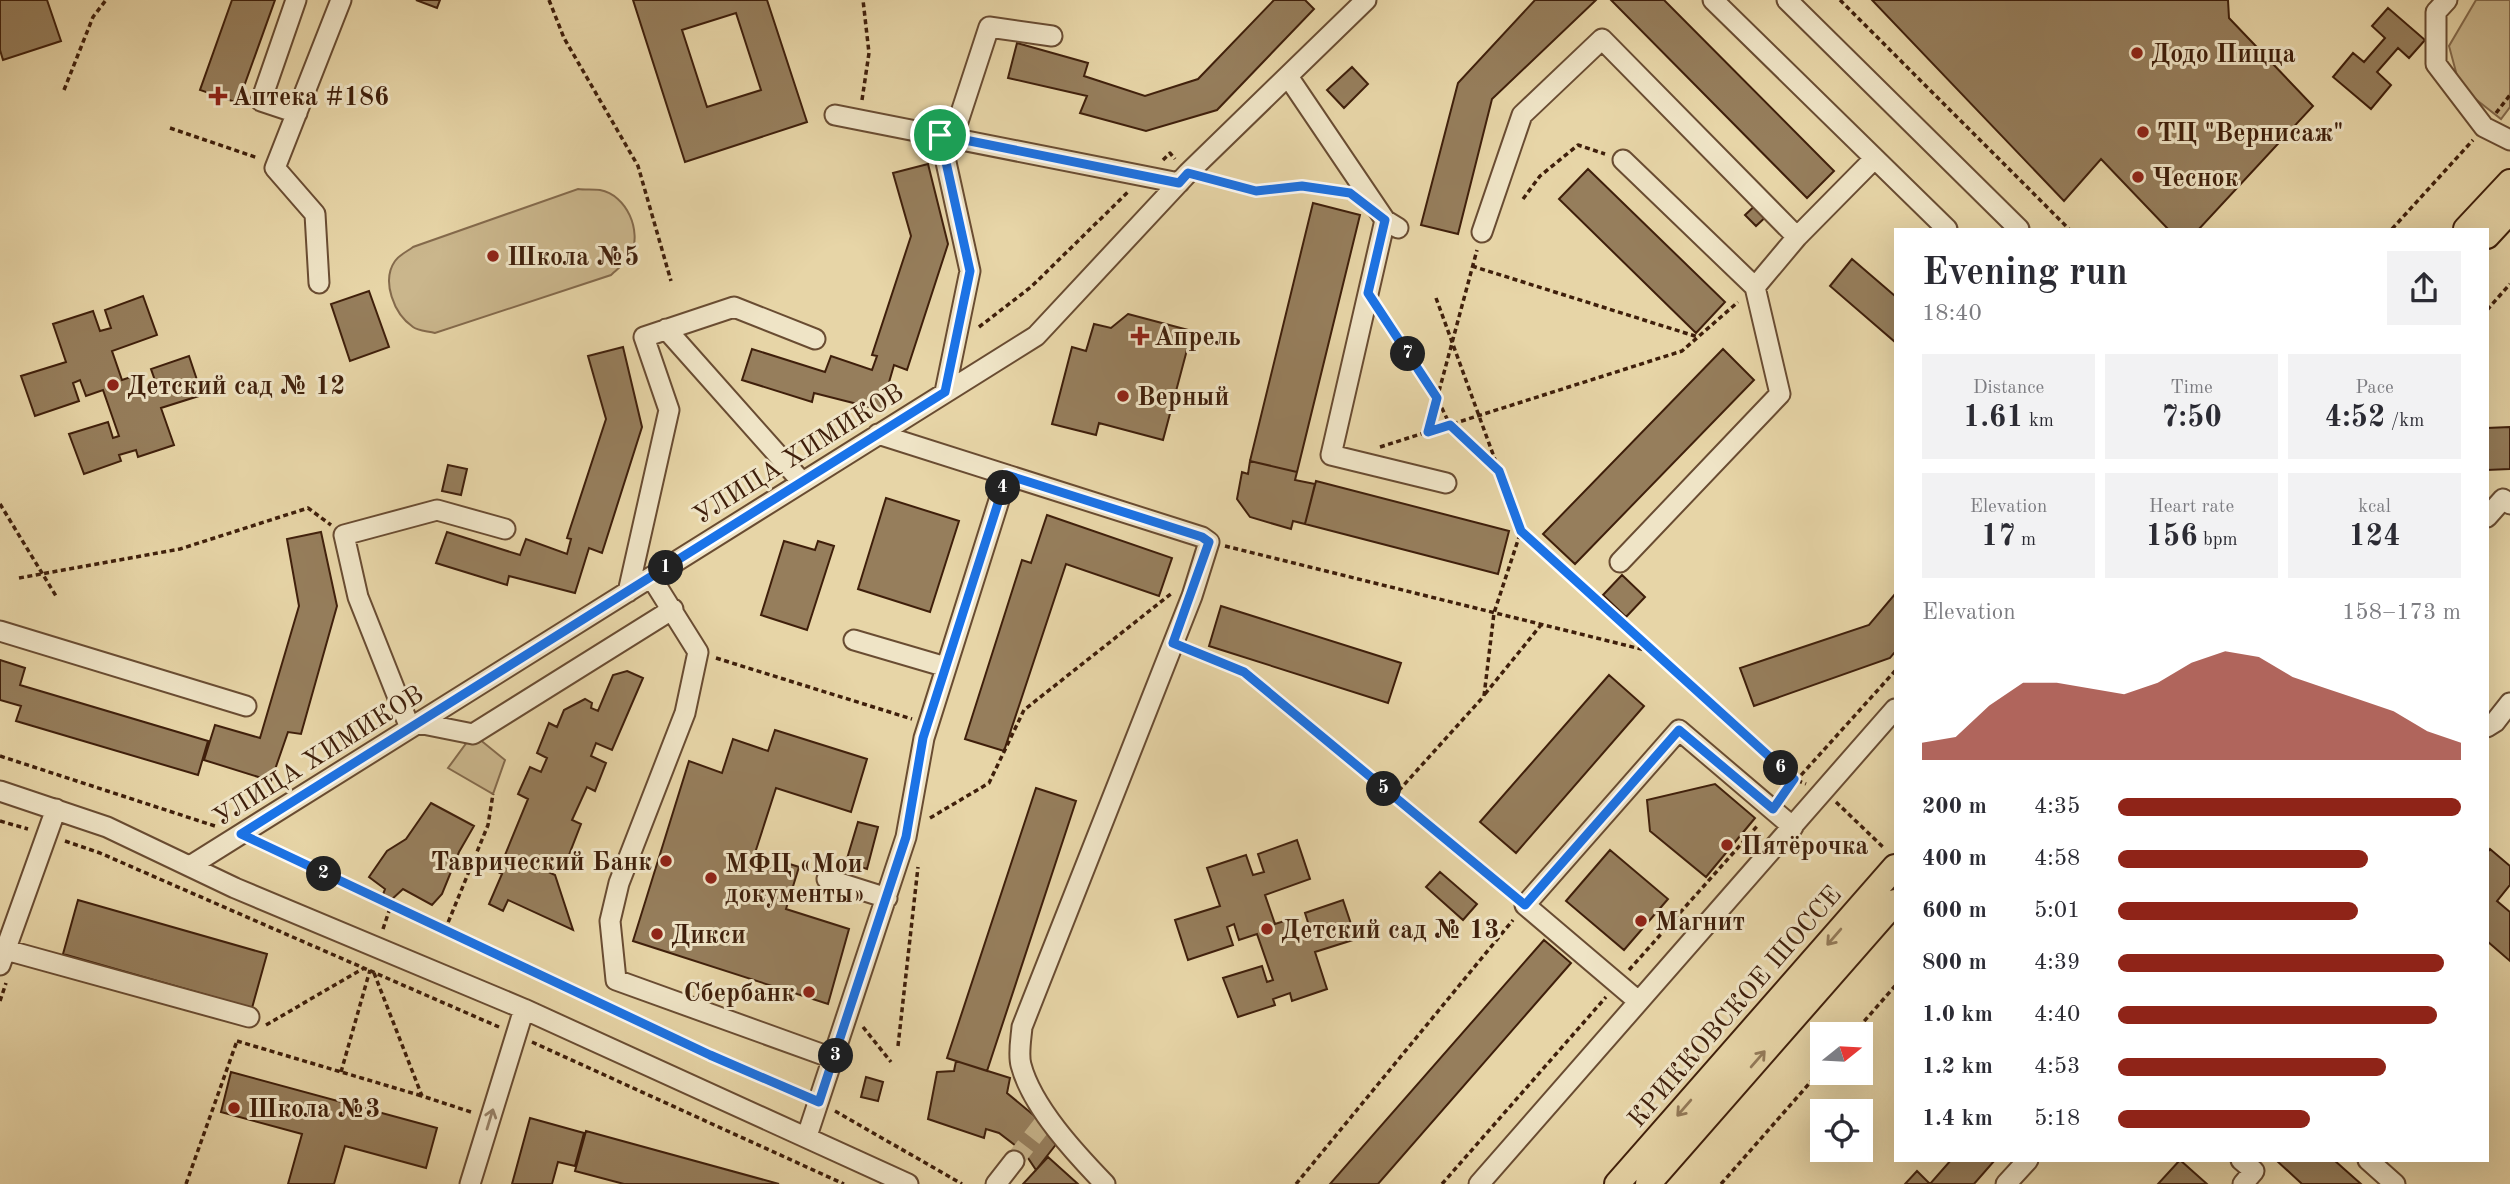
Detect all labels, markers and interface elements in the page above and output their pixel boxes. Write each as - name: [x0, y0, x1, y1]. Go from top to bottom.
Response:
- place label: Додо Пицца: [2151, 42, 2296, 68]
- marker: Додо Пицца: [2129, 45, 2145, 61]
- place label: Аптека #186: [232, 85, 389, 111]
- marker: Аптека #186: [210, 88, 226, 104]
- pin: [910, 105, 970, 165]
- icon: arrive: [921, 116, 959, 154]
- place label: ТЦ "Вернисаж": [2157, 121, 2343, 147]
- marker: ТЦ "Вернисаж": [2135, 124, 2151, 140]
- place label: Чеснок: [2152, 166, 2239, 192]
- marker: Чеснок: [2130, 169, 2146, 185]
- place label: Школа №5: [507, 245, 639, 271]
- marker: Школа №5: [485, 248, 501, 264]
- button: share: [2387, 251, 2461, 325]
- text: Evening run: [1922, 255, 2128, 293]
- text: 18:40: [1922, 302, 1982, 325]
- place label: Апрель: [1154, 325, 1241, 351]
- marker: Апрель: [1132, 328, 1148, 344]
- pin: 7: [1390, 336, 1426, 372]
- text: 7: [1402, 344, 1413, 363]
- place label: Детский сад № 12: [127, 374, 345, 400]
- marker: Детский сад № 12: [105, 377, 121, 393]
- street label: УЛИЦА ХИМИКОВ: [689, 379, 909, 530]
- text: Distance: [1973, 379, 2044, 398]
- text: Time: [2170, 379, 2213, 398]
- text: Pace: [2355, 379, 2394, 398]
- place label: Верный: [1137, 385, 1229, 411]
- marker: Верный: [1115, 388, 1131, 404]
- text: 1.61: [1963, 403, 2024, 433]
- text: 7:50: [2161, 403, 2222, 433]
- text: 4:52: [2325, 403, 2385, 433]
- text: km: [2024, 412, 2054, 431]
- text: /km: [2385, 412, 2424, 431]
- pin: 4: [986, 470, 1020, 505]
- text: 4: [997, 478, 1008, 497]
- text: Elevation: [1970, 498, 2047, 517]
- text: Heart rate: [2149, 498, 2234, 517]
- text: kcal: [2358, 498, 2391, 517]
- text: 17: [1981, 522, 2016, 552]
- text: 156: [2145, 522, 2198, 552]
- text: 124: [2348, 522, 2401, 552]
- text: m: [2016, 531, 2036, 550]
- text: bpm: [2198, 531, 2238, 550]
- pin: 1: [648, 550, 684, 586]
- text: 1: [660, 558, 671, 577]
- text: Elevation: [1922, 601, 2016, 624]
- text: 158–173 m: [2342, 601, 2461, 624]
- street label: УЛИЦА ХИМИКОВ: [209, 681, 429, 832]
- pin: 6: [1764, 750, 1798, 786]
- text: 6: [1775, 758, 1786, 777]
- pin: 5: [1366, 772, 1402, 806]
- text: 5: [1378, 779, 1389, 798]
- text: 200 m: [1922, 795, 1987, 818]
- text: 4:35: [2034, 795, 2080, 818]
- place label: Пятёрочка: [1741, 834, 1869, 860]
- marker: Пятёрочка: [1719, 837, 1735, 853]
- text: 400 m: [1922, 847, 1987, 870]
- text: 4:58: [2034, 847, 2080, 870]
- place label: Таврический Банк: [431, 850, 652, 876]
- place label: МФЦ «Мои документы»: [725, 852, 865, 908]
- marker: Таврический Банк: [658, 853, 674, 869]
- pin: 2: [306, 856, 342, 892]
- text: 2: [318, 864, 329, 883]
- marker: МФЦ «Мои документы»: [703, 870, 719, 886]
- street label: КРИККОВСКОЕ ШОССЕ: [1624, 882, 1847, 1133]
- text: 600 m: [1922, 899, 1987, 922]
- text: 5:01: [2034, 899, 2080, 922]
- place label: Магнит: [1655, 910, 1745, 936]
- marker: Магнит: [1633, 913, 1649, 929]
- place label: Детский сад № 13: [1281, 918, 1499, 944]
- marker: Детский сад № 13: [1259, 921, 1275, 937]
- place label: Дикси: [671, 923, 746, 949]
- marker: Дикси: [649, 926, 665, 942]
- one-way arrow: [1826, 928, 1842, 946]
- text: 800 m: [1922, 951, 1987, 974]
- text: 4:39: [2034, 951, 2080, 974]
- place label: Сбербанк: [683, 981, 795, 1007]
- marker: Сбербанк: [801, 984, 817, 1000]
- text: 1.0 km: [1922, 1003, 1993, 1026]
- text: 4:40: [2034, 1003, 2080, 1026]
- north arrow: [1810, 1022, 1872, 1085]
- map controls: [1810, 1022, 1873, 1162]
- pin: 3: [818, 1038, 854, 1074]
- text: 3: [830, 1046, 841, 1065]
- one-way arrow: [1750, 1050, 1766, 1068]
- text: 1.2 km: [1922, 1055, 1993, 1078]
- text: 4:53: [2034, 1055, 2080, 1078]
- place label: Школа №3: [248, 1097, 380, 1123]
- one-way arrow: [1676, 1098, 1692, 1116]
- button: locate: [1810, 1099, 1873, 1162]
- marker: Школа №3: [226, 1100, 242, 1116]
- text: 1.4 km: [1922, 1107, 1993, 1130]
- text: 5:18: [2034, 1107, 2080, 1130]
- one-way arrow: [484, 1108, 497, 1130]

